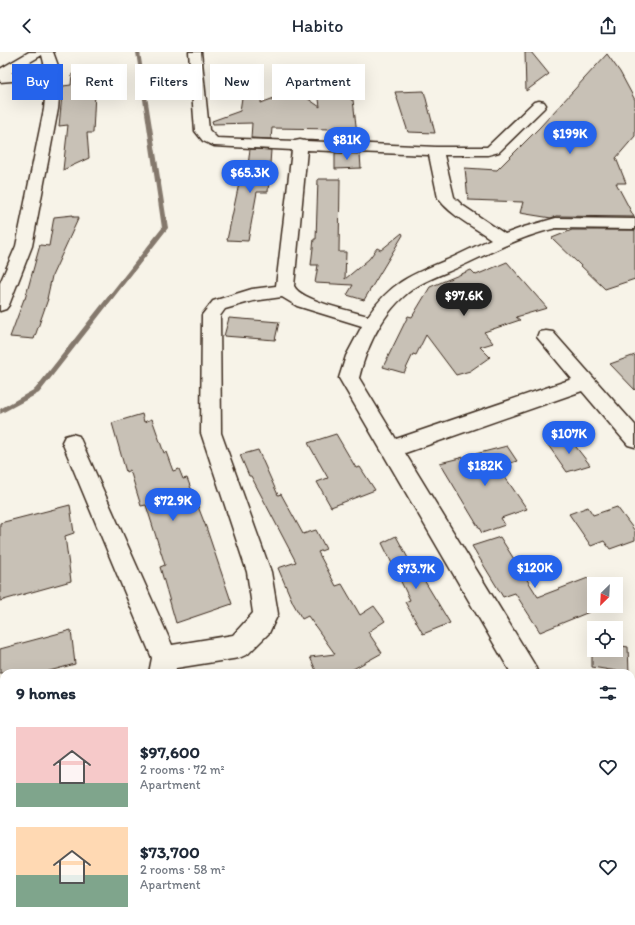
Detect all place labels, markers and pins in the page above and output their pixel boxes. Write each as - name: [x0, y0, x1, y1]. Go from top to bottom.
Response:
- pin: $199K: [542, 121, 598, 155]
- pin: $81K: [323, 127, 371, 161]
- pin: $65.3K: [217, 160, 283, 194]
- pin: $97.6K: [431, 283, 497, 317]
- pin: $107K: [541, 421, 597, 455]
- pin: $182K: [457, 453, 513, 487]
- pin: $72.9K: [140, 488, 206, 522]
- pin: $120K: [507, 555, 563, 589]
- pin: $73.7K: [383, 556, 449, 590]

